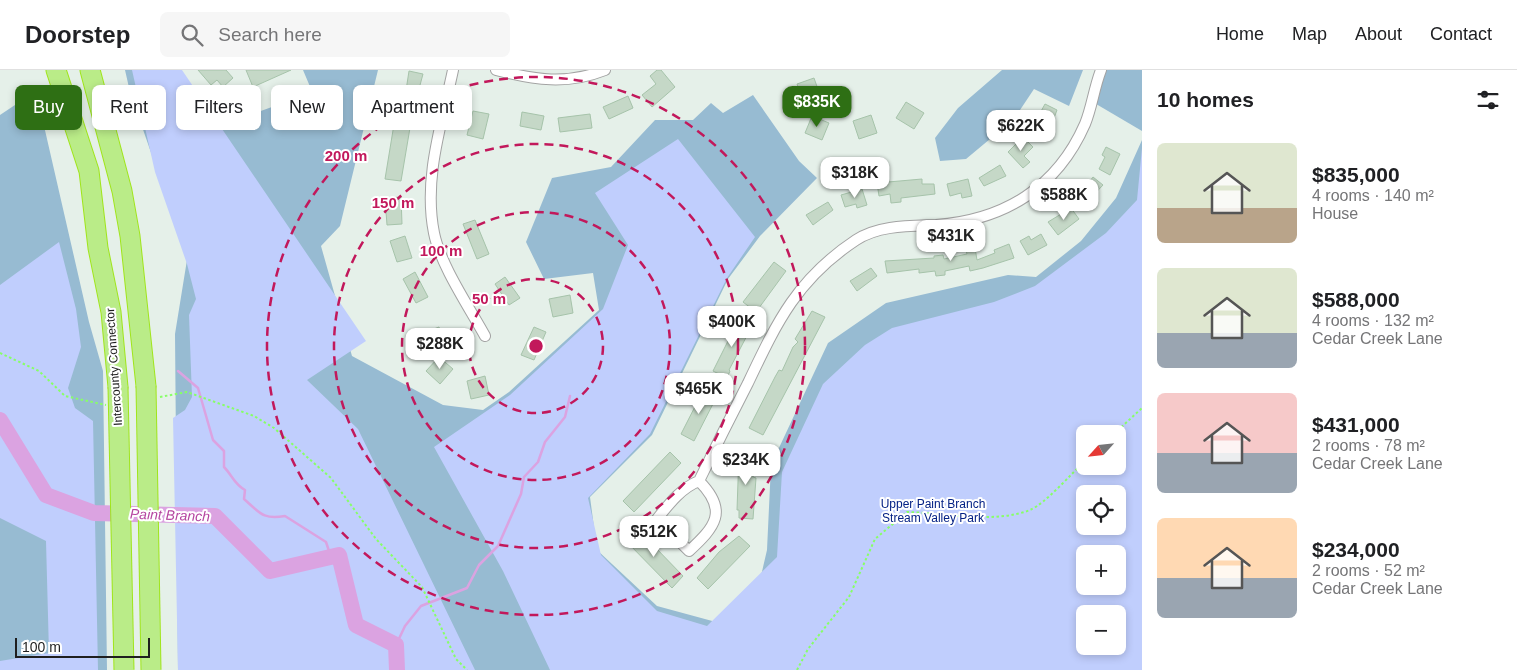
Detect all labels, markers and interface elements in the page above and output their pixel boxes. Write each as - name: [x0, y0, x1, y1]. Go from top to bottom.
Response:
- search box: [160, 12, 510, 57]
- text: Doorstep: [25, 21, 130, 48]
- icon: search: [178, 21, 206, 49]
- text: Search here: [218, 24, 322, 45]
- text: Home: [1216, 24, 1264, 44]
- text: Map: [1292, 24, 1327, 44]
- text: About: [1355, 24, 1402, 44]
- text: Contact: [1430, 24, 1492, 44]
- chip: Buy: [15, 85, 82, 130]
- chip: Rent: [92, 85, 166, 130]
- chip: Filters: [176, 85, 261, 130]
- chip: New: [271, 85, 343, 130]
- chip: Apartment: [353, 85, 472, 130]
- pin: $835K: [782, 85, 852, 128]
- icon: filters: [1474, 86, 1502, 114]
- text: 10 homes: [1157, 88, 1254, 111]
- text: $835K: [793, 93, 841, 110]
- pin: $622K: [986, 109, 1056, 152]
- text: $622K: [997, 117, 1045, 134]
- text: 200 m: [325, 147, 367, 164]
- pin: $318K: [820, 156, 890, 199]
- icon: home: [1197, 163, 1257, 223]
- text: $835,000: [1312, 163, 1400, 186]
- text: $318K: [831, 164, 879, 181]
- pin: $588K: [1029, 178, 1099, 221]
- text: $588K: [1040, 186, 1088, 203]
- text: 4 rooms · 140 m²: [1312, 187, 1434, 204]
- text: 150 m: [372, 194, 414, 211]
- text: House: [1312, 205, 1358, 222]
- pin: $431K: [916, 220, 986, 262]
- text: $431K: [927, 227, 975, 244]
- text: 100 m: [420, 242, 462, 259]
- icon: home: [1197, 288, 1257, 348]
- text: $588,000: [1312, 288, 1400, 311]
- text: 50 m: [472, 290, 506, 307]
- pin: $400K: [697, 306, 767, 348]
- street label: Intercounty Connector: [103, 308, 125, 426]
- text: 4 rooms · 132 m²: [1312, 312, 1434, 329]
- text: $400K: [708, 313, 756, 330]
- pin: $288K: [405, 328, 475, 370]
- text: Cedar Creek Lane: [1312, 330, 1443, 347]
- text: $288K: [416, 335, 464, 352]
- centre of rings: [527, 337, 545, 355]
- pin: $465K: [664, 372, 734, 415]
- text: $465K: [675, 380, 723, 397]
- icon: home: [1197, 413, 1257, 473]
- text: $431,000: [1312, 413, 1400, 436]
- north arrow: [1076, 425, 1126, 475]
- map controls: [1076, 425, 1126, 655]
- text: 2 rooms · 78 m²: [1312, 437, 1425, 454]
- pin: $234K: [711, 444, 781, 486]
- text: $234K: [722, 451, 770, 468]
- text: Cedar Creek Lane: [1312, 455, 1443, 472]
- button: locate: [1076, 485, 1126, 535]
- park label: Upper Paint Branch Stream Valley Park: [881, 497, 985, 525]
- water label: Paint Branch: [130, 506, 211, 524]
- pin: $512K: [619, 516, 689, 558]
- text: $512K: [630, 523, 678, 540]
- icon: home: [1197, 538, 1257, 598]
- text: $234,000: [1312, 538, 1400, 561]
- button: +: [1076, 545, 1126, 595]
- text: 2 rooms · 52 m²: [1312, 562, 1425, 579]
- text: Cedar Creek Lane: [1312, 580, 1443, 597]
- button: −: [1076, 605, 1126, 655]
- scale bar: [15, 635, 150, 658]
- text: 100 m: [22, 639, 61, 655]

